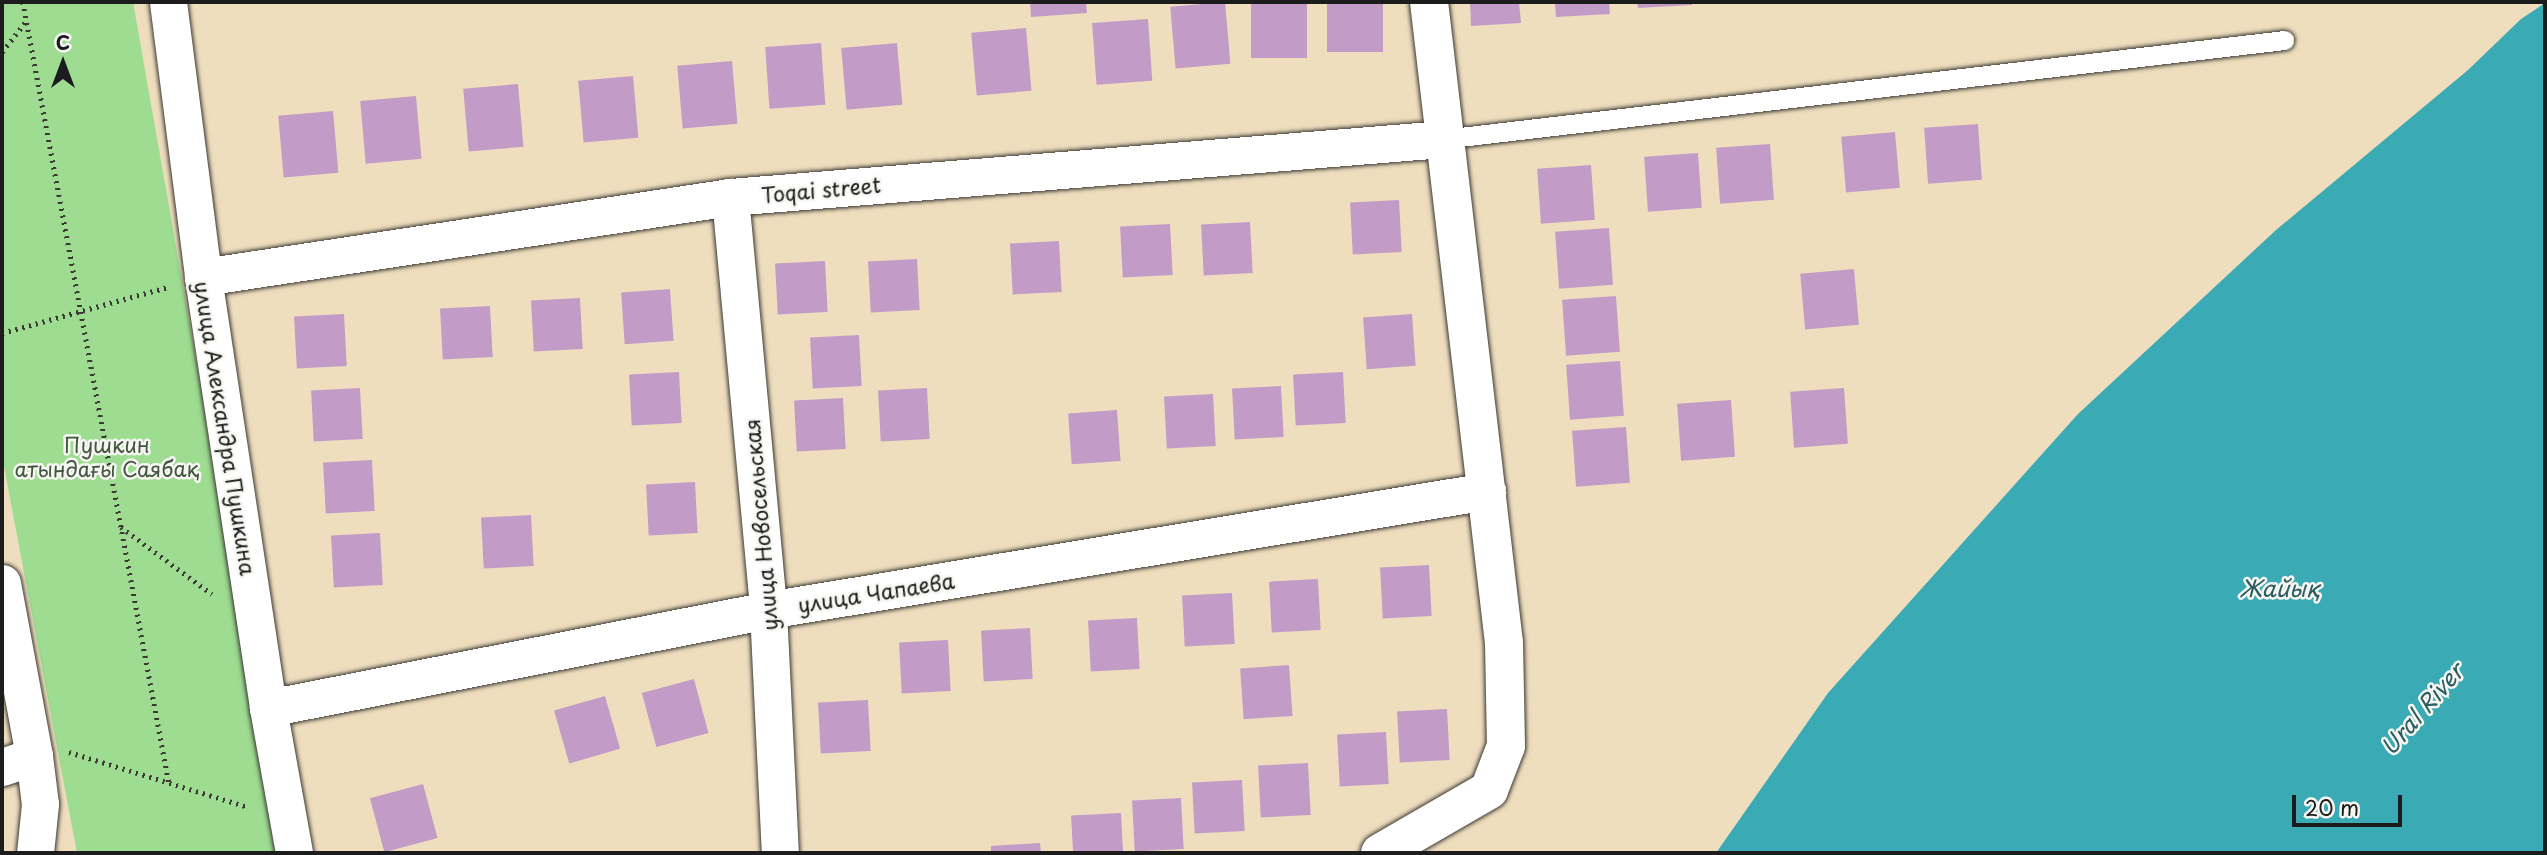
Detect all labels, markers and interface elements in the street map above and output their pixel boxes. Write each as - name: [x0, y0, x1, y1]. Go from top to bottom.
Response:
- north arrow: [28, 28, 98, 98]
- text: С: [56, 28, 70, 56]
- street label: Toqai street: [760, 171, 882, 207]
- street label: улица Александра Пушкина: [190, 279, 262, 577]
- street label: улица Новосельская: [738, 418, 782, 632]
- park label: Пушкин атындағы Саябақ: [14, 431, 200, 481]
- street label: улица Чапаева: [796, 567, 956, 617]
- water label: Жайық: [2239, 574, 2319, 602]
- water label: Ural River: [2375, 657, 2469, 761]
- scale bar: [2295, 782, 2405, 826]
- text: 20 m: [2305, 791, 2359, 823]

